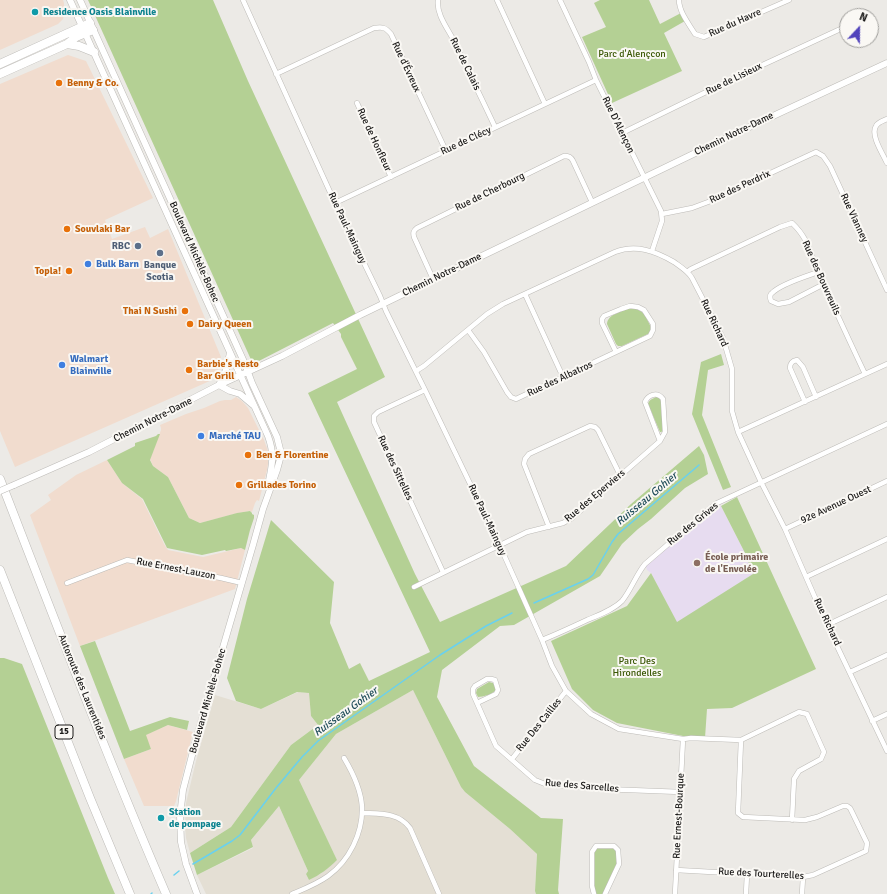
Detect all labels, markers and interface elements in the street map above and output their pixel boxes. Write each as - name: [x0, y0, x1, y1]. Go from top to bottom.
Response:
- place label: Residence Oasis Blainville: [43, 6, 156, 18]
- street label: Rue du Havre: [707, 6, 763, 40]
- marker: Residence Oasis Blainville: [30, 7, 40, 17]
- north arrow: [839, 8, 879, 48]
- text: N: [857, 10, 869, 25]
- street label: Rue de Calais: [447, 36, 483, 92]
- street label: Rue d'Évreux: [389, 40, 423, 94]
- park label: Parc d'Alençcon: [598, 48, 666, 60]
- street label: Rue de Lisieux: [704, 60, 764, 98]
- place label: Benny & Co.: [67, 77, 119, 89]
- marker: Benny & Co.: [54, 78, 64, 88]
- street label: Rue D'Alençon: [599, 95, 637, 155]
- street label: Rue de Honfleur: [354, 106, 394, 174]
- street label: Chemin Notre-Dame: [692, 110, 776, 158]
- street label: Rue de Clécy: [439, 124, 493, 158]
- street label: Rue des Perdrix: [708, 168, 772, 206]
- street label: Rue de Cherbourg: [453, 170, 527, 214]
- street label: Rue Paul-Mainguy: [325, 190, 369, 266]
- street label: Rue Vianney: [837, 192, 871, 244]
- street label: Boulevard Michèle-Bohec: [166, 200, 222, 304]
- place label: Souvlaki Bar: [75, 223, 130, 235]
- marker: Souvlaki Bar: [62, 224, 72, 234]
- street label: Rue des Bouvreuils: [799, 239, 843, 317]
- place label: RBC: [112, 240, 130, 252]
- marker: RBC: [133, 241, 143, 251]
- marker: Banque Scotia: [155, 248, 165, 258]
- street label: Chemin Notre-Dame: [400, 251, 484, 299]
- place label: Bulk Barn: [96, 258, 139, 270]
- marker: Bulk Barn: [83, 259, 93, 269]
- place label: Banque Scotia: [144, 259, 176, 282]
- place label: Topla!: [35, 265, 61, 277]
- marker: Topla!: [64, 266, 74, 276]
- street label: Rue Richard: [698, 297, 730, 349]
- place label: Thai N Sushi: [123, 305, 177, 317]
- marker: Thai N Sushi: [180, 306, 190, 316]
- place label: Dairy Queen: [198, 318, 252, 330]
- marker: Dairy Queen: [185, 319, 195, 329]
- place label: Walmart Blainville: [70, 353, 111, 376]
- place label: Barbie's Resto Bar Grill: [197, 358, 259, 382]
- street label: Rue des Albatros: [525, 359, 595, 399]
- marker: Walmart Blainville: [57, 360, 67, 370]
- marker: Barbie's Resto Bar Grill: [184, 365, 194, 375]
- street label: Chemin Notre-Dame: [112, 395, 194, 445]
- place label: Marché TAU: [209, 430, 261, 442]
- marker: Marché TAU: [196, 431, 206, 441]
- street label: Rue des Sittelles: [375, 434, 415, 502]
- place label: Ben & Florentine: [256, 449, 329, 461]
- marker: Ben & Florentine: [243, 450, 253, 460]
- street label: Rue des Eperviers: [562, 467, 628, 525]
- water label: Ruisseau Gohier: [614, 470, 680, 528]
- place label: Grillades Torino: [247, 479, 316, 491]
- marker: Grillades Torino: [234, 480, 244, 490]
- street label: Rue Paul-Mainguy: [465, 482, 509, 558]
- street label: 92e Avenue Ouest: [799, 483, 873, 527]
- street label: Rue des Grives: [665, 500, 721, 548]
- place label: École primaire de l'Envolée: [705, 551, 768, 574]
- street label: Rue Ernest-Lauzon: [135, 555, 217, 583]
- marker: École primaire de l'Envolée: [692, 558, 702, 568]
- street label: Rue Richard: [811, 596, 843, 648]
- street label: Autoroute des Laurentides: [55, 633, 109, 741]
- street label: Boulevard Michèle-Bohec: [187, 647, 229, 755]
- park label: Parc Des Hirondelles: [613, 655, 661, 678]
- water label: Ruisseau Gohier: [311, 684, 381, 740]
- street label: Rue Des Cailles: [514, 696, 564, 754]
- road number: 15: [55, 725, 73, 739]
- street label: Rue Ernest-Bourque: [671, 773, 687, 859]
- street label: Rue des Sarcelles: [545, 777, 619, 795]
- place label: Station de pompage: [169, 806, 221, 830]
- marker: Station de pompage: [156, 813, 166, 823]
- street label: Rue des Tourterelles: [718, 866, 804, 882]

